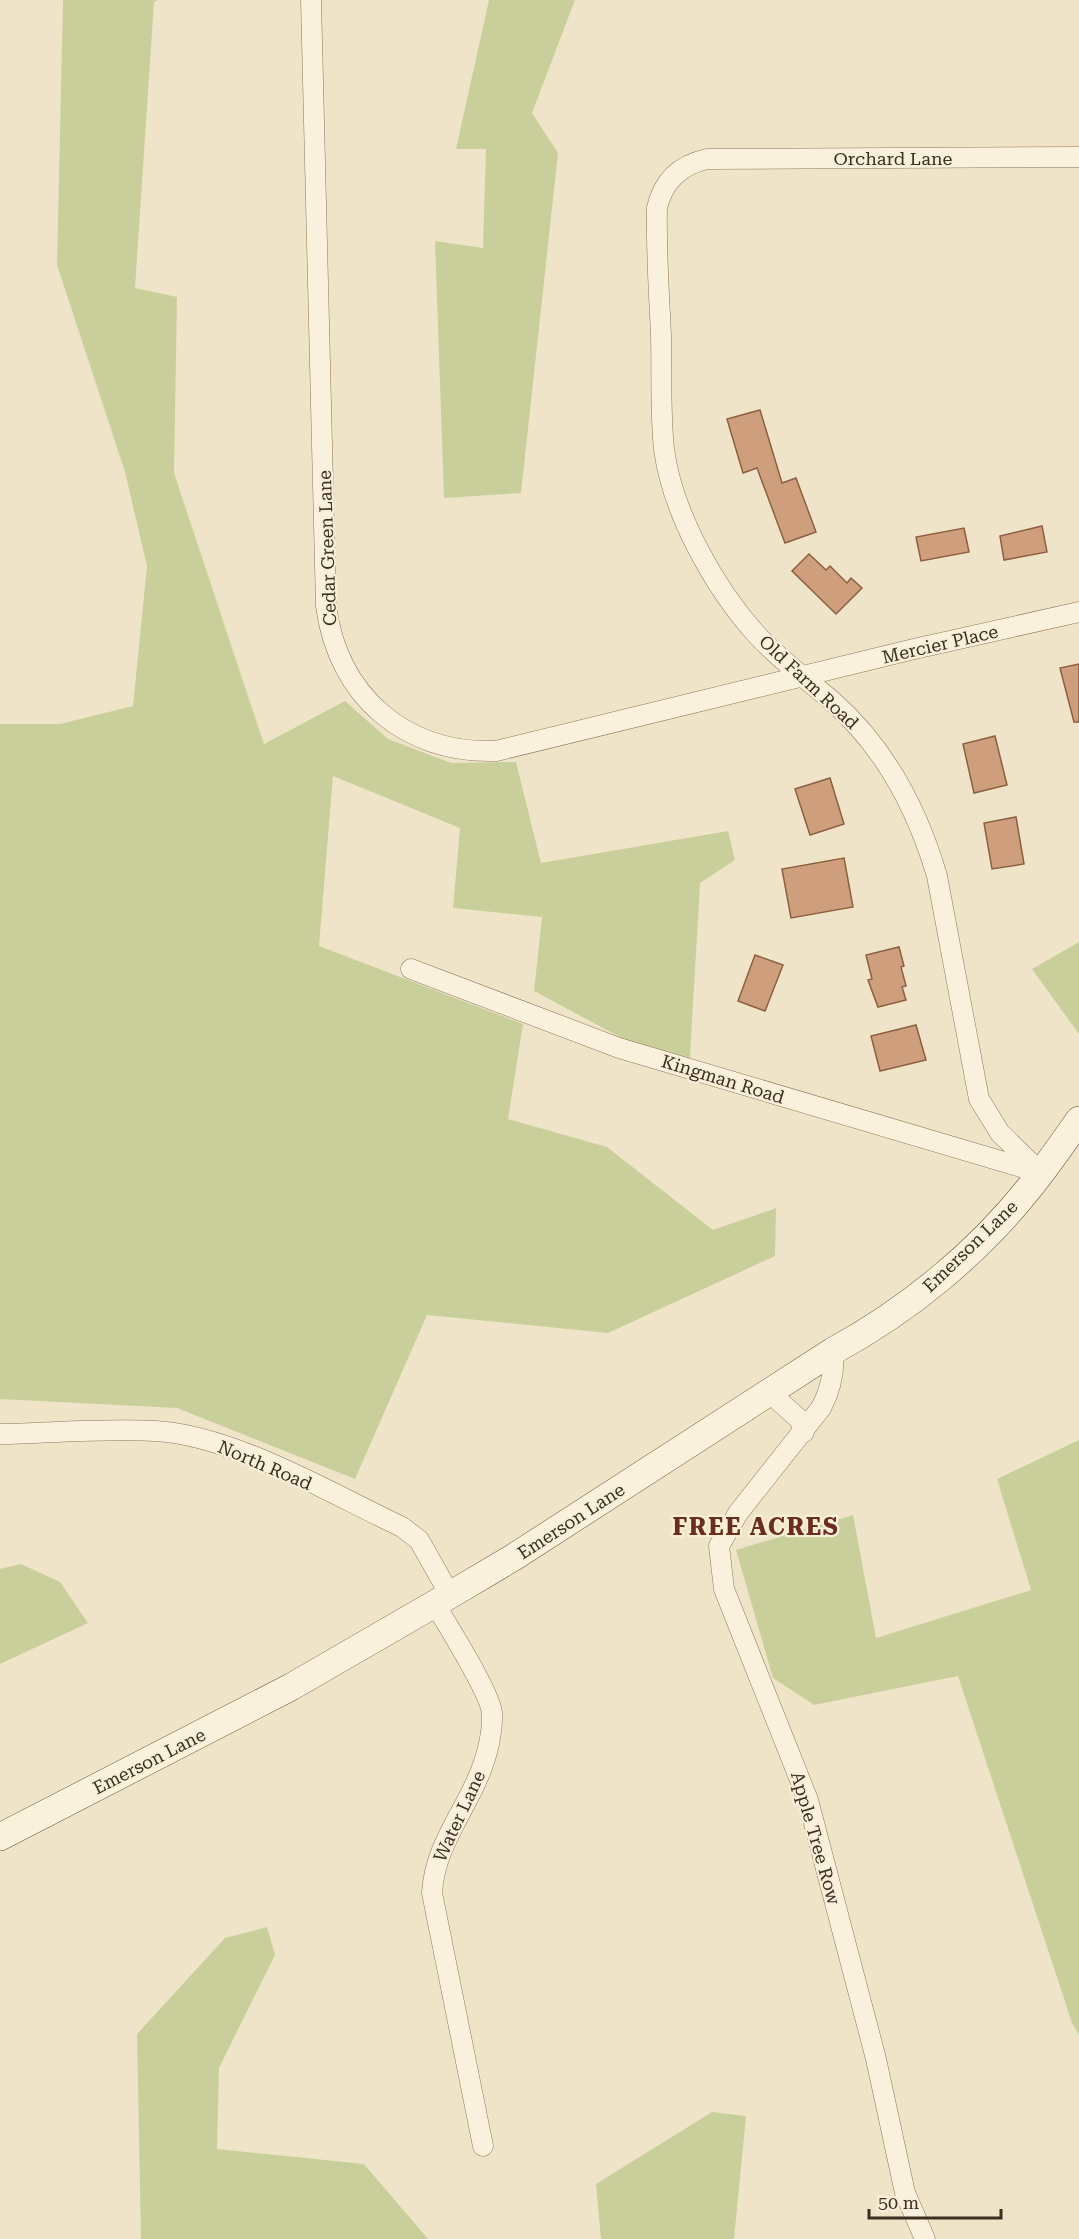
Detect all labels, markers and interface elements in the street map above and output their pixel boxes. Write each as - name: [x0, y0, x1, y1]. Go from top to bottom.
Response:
- street label: Orchard Lane: [834, 148, 953, 169]
- street label: Cedar Green Lane: [314, 470, 340, 626]
- street label: Mercier Place: [880, 620, 1000, 668]
- street label: Old Farm Road: [755, 631, 863, 734]
- street label: Kingman Road: [659, 1050, 787, 1108]
- street label: Emerson Lane: [918, 1195, 1022, 1296]
- street label: North Road: [215, 1436, 316, 1494]
- street label: Emerson Lane: [513, 1479, 629, 1563]
- district label: FREE ACRES: [673, 1513, 839, 1541]
- street label: Emerson Lane: [89, 1724, 209, 1798]
- street label: Water Lane: [429, 1767, 489, 1865]
- street label: Apple Tree Row: [787, 1769, 845, 1907]
- scale bar: [869, 2182, 1001, 2220]
- text: 50 m: [878, 2192, 919, 2213]

